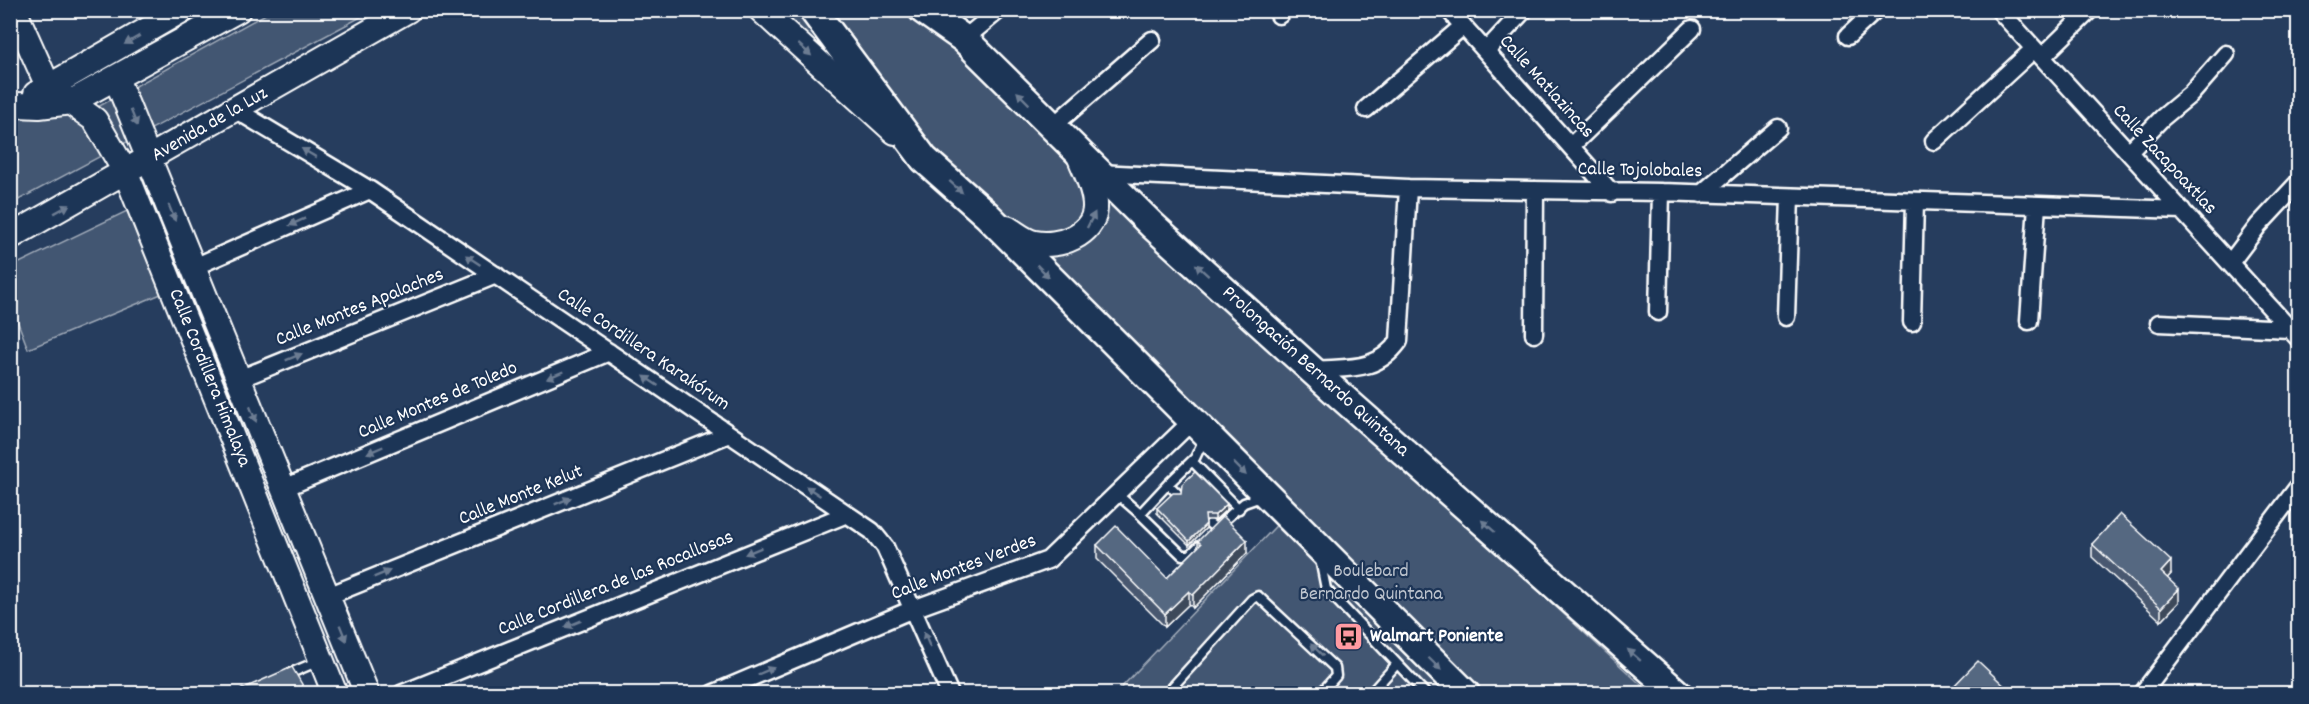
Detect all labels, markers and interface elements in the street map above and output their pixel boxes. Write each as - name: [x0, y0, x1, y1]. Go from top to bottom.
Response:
- street label: Calle Matlazincas: [1492, 29, 1600, 145]
- one-way arrow: [124, 34, 140, 45]
- one-way arrow: [797, 43, 812, 57]
- street label: Avenida de la Luz: [147, 80, 274, 170]
- one-way arrow: [1017, 92, 1031, 106]
- street label: Calle Zacapoaxtlas: [2105, 98, 2223, 222]
- one-way arrow: [129, 110, 139, 128]
- one-way arrow: [301, 148, 317, 159]
- street label: Calle Tojolobales: [1577, 156, 1703, 186]
- one-way arrow: [948, 180, 963, 193]
- one-way arrow: [54, 203, 70, 214]
- one-way arrow: [167, 205, 177, 223]
- one-way arrow: [1085, 211, 1095, 229]
- one-way arrow: [288, 217, 306, 227]
- one-way arrow: [465, 255, 481, 266]
- street label: Calle Montes Apalaches: [272, 261, 448, 355]
- one-way arrow: [1194, 263, 1209, 277]
- one-way arrow: [1036, 264, 1050, 278]
- street label: Prolongación Bernardo Quintana: [1215, 280, 1415, 464]
- street label: Calle Cordillera Karakórum: [551, 282, 735, 418]
- street label: Calle Cordillera Himalaya: [160, 285, 258, 472]
- one-way arrow: [285, 352, 303, 362]
- street label: Calle Montes de Toledo: [354, 355, 522, 447]
- one-way arrow: [546, 371, 564, 380]
- one-way arrow: [644, 375, 660, 387]
- one-way arrow: [248, 405, 258, 423]
- one-way arrow: [366, 446, 384, 455]
- street label: Calle Monte Kelut: [455, 458, 587, 534]
- one-way arrow: [1232, 462, 1246, 476]
- one-way arrow: [805, 485, 821, 497]
- one-way arrow: [554, 496, 572, 505]
- one-way arrow: [1481, 520, 1496, 533]
- street label: Calle Cordillera de las Rocallosas: [494, 524, 738, 644]
- street label: Calle Montes Verdes: [887, 527, 1041, 609]
- one-way arrow: [744, 547, 762, 557]
- park label: Boulebard Bernardo Quintana: [1299, 558, 1443, 609]
- one-way arrow: [373, 569, 391, 578]
- one-way arrow: [563, 619, 581, 629]
- bus stop icon: Walmart Poniente: [1333, 621, 1365, 653]
- place label: Walmart Poniente: [1370, 623, 1503, 651]
- one-way arrow: [339, 624, 348, 642]
- one-way arrow: [922, 631, 931, 648]
- one-way arrow: [1310, 643, 1324, 657]
- one-way arrow: [1627, 649, 1642, 662]
- one-way arrow: [1428, 657, 1443, 671]
- one-way arrow: [757, 666, 775, 675]

